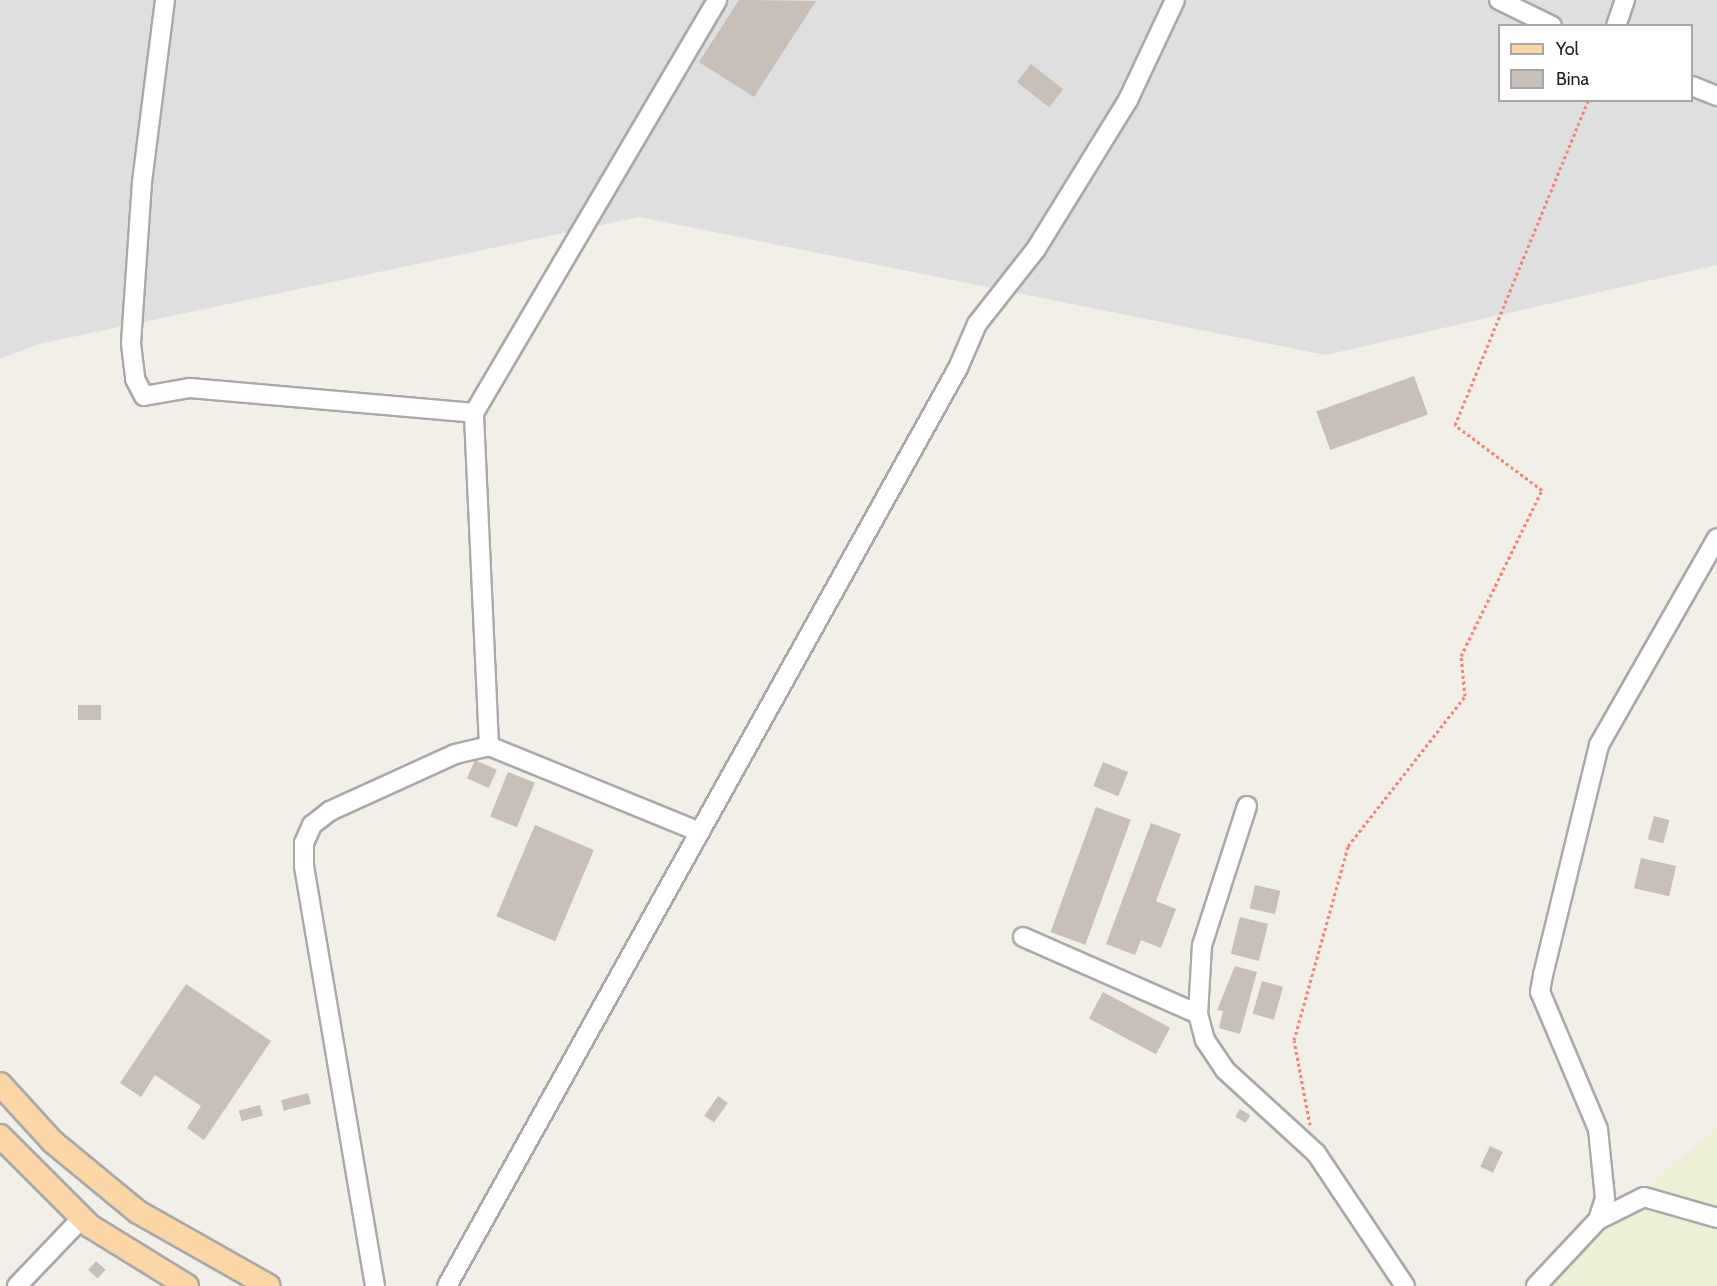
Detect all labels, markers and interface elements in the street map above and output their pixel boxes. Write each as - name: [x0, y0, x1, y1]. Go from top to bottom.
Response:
- legend: [1498, 24, 1693, 102]
- text: Yol: [1556, 38, 1579, 60]
- text: Bina: [1556, 68, 1589, 90]

